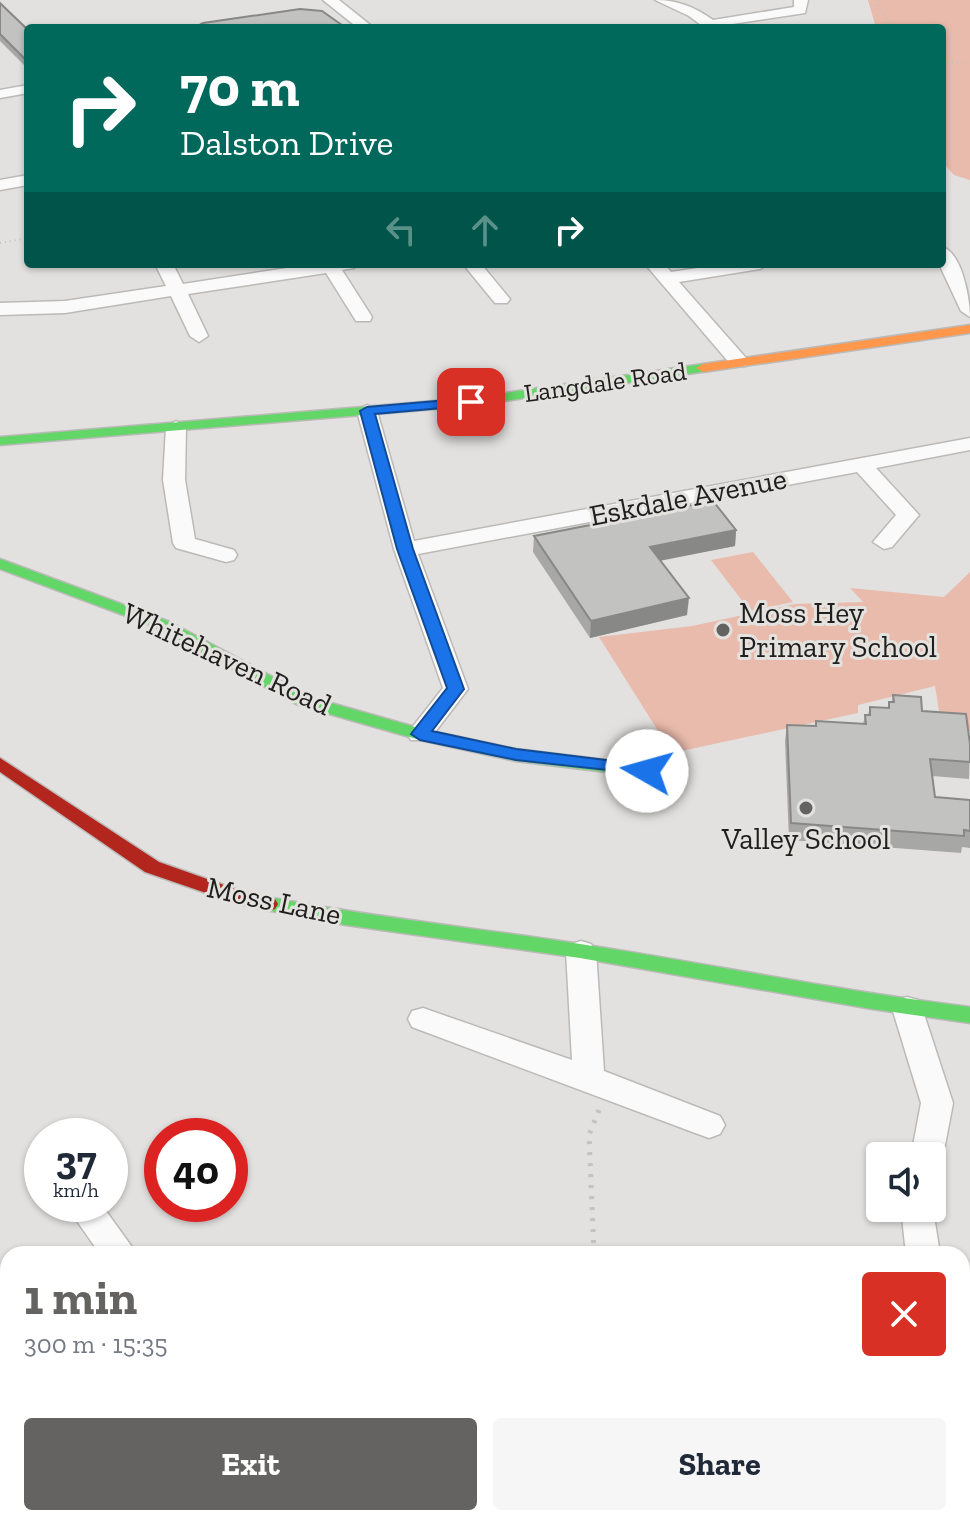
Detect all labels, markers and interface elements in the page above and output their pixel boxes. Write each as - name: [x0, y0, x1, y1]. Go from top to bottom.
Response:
- text: 70 m: [180, 53, 300, 120]
- icon: right: [48, 56, 152, 160]
- text: Dalston Drive: [180, 121, 393, 164]
- icon: left: [379, 208, 423, 252]
- icon: ahead: [463, 208, 507, 252]
- icon: right: [547, 208, 591, 252]
- street label: Langdale Road: [522, 355, 688, 409]
- pin: [437, 368, 505, 436]
- icon: arrive: [449, 380, 493, 424]
- street label: Eskdale Avenue: [586, 460, 790, 534]
- street label: Whitehaven Road: [117, 595, 338, 723]
- place label: Moss Hey Primary School: [739, 595, 937, 665]
- marker: Moss Hey Primary School: [714, 621, 732, 639]
- position arrow: [605, 729, 689, 813]
- marker: Valley School: [797, 799, 815, 817]
- place label: Valley School: [721, 821, 890, 857]
- street label: Moss Lane: [204, 869, 344, 933]
- speed limit sign: 40: [144, 1118, 248, 1222]
- text: 37: [55, 1136, 97, 1184]
- map controls: [866, 1142, 946, 1222]
- button: sound: [866, 1142, 946, 1222]
- text: km/h: [53, 1178, 99, 1202]
- text: 1 min: [24, 1269, 137, 1326]
- button: close: [862, 1272, 946, 1356]
- text: 300 m · 15:35: [24, 1328, 168, 1360]
- button: Exit: [24, 1418, 477, 1510]
- button: Share: [493, 1418, 946, 1510]

